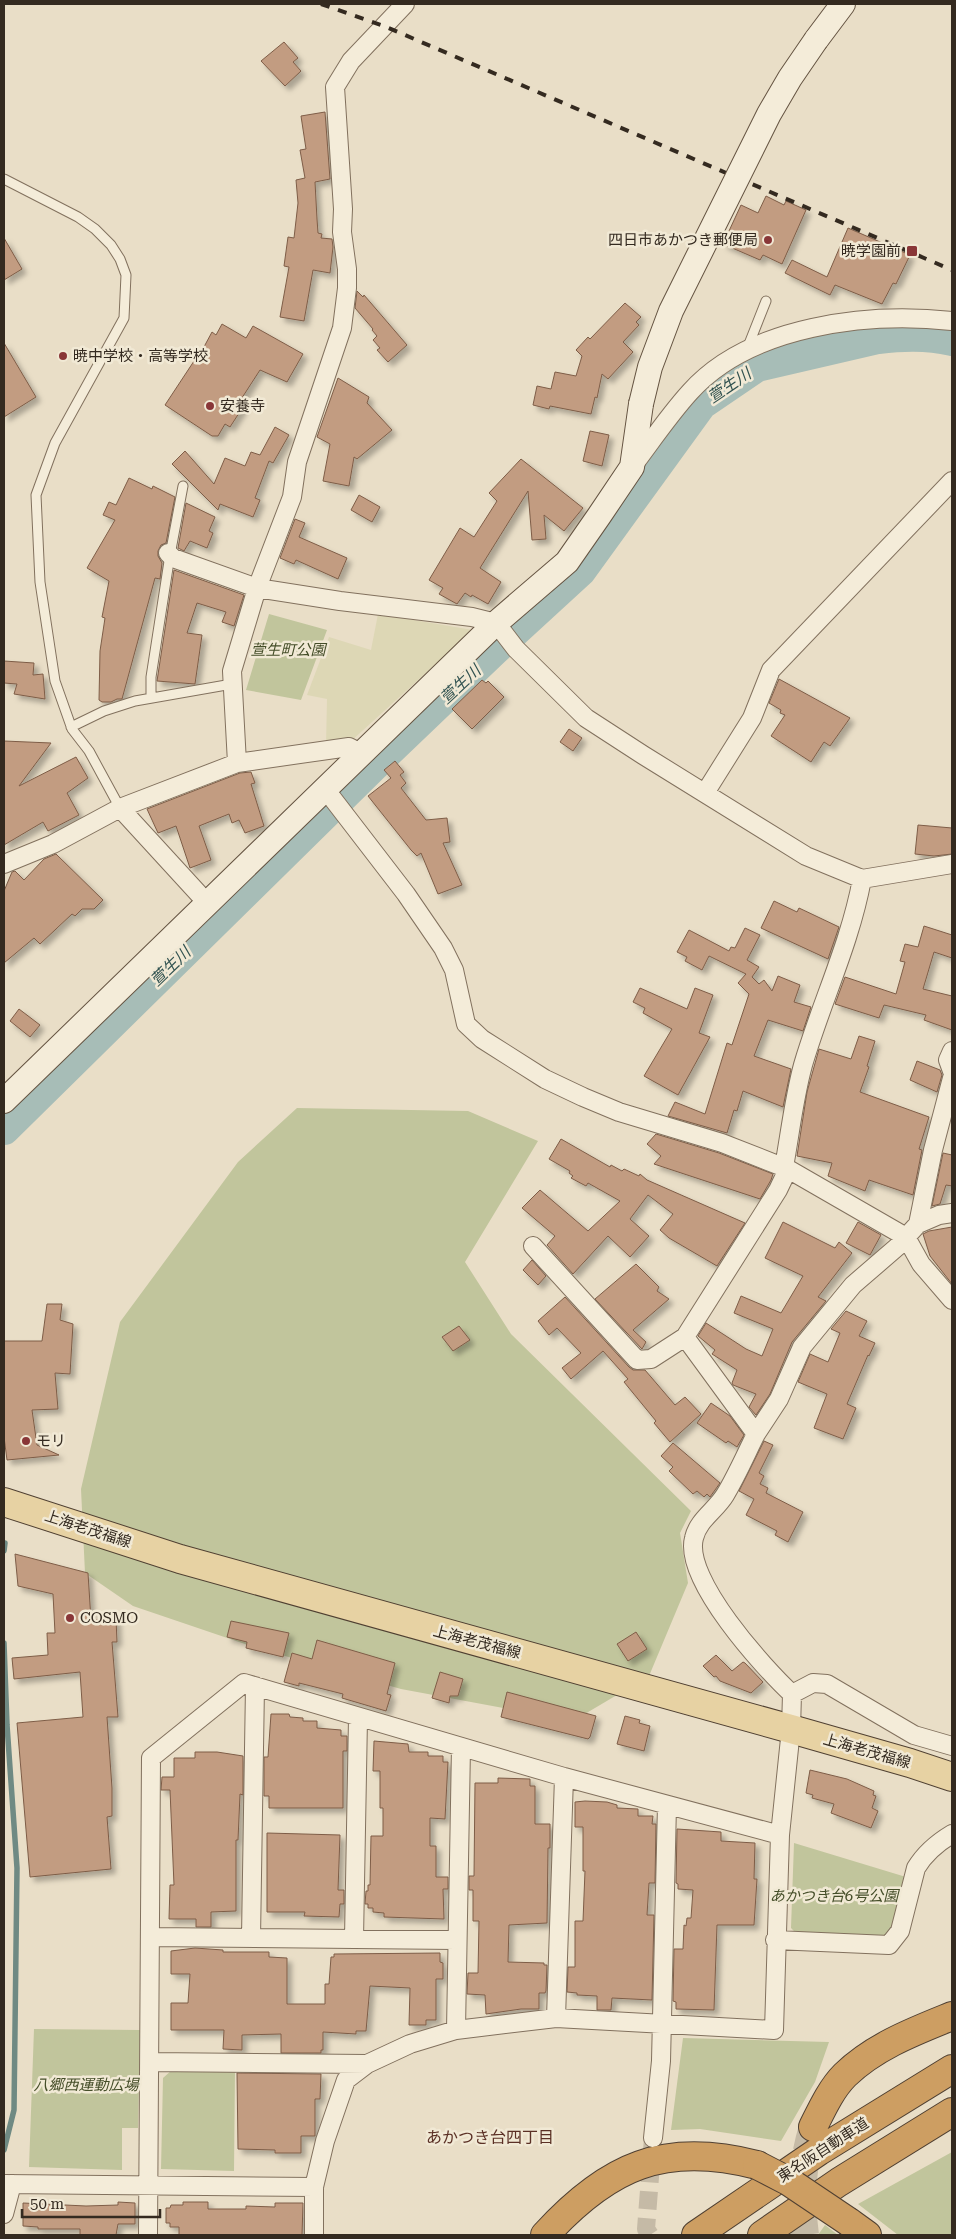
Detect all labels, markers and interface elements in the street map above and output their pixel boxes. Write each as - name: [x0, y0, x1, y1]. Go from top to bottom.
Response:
- place label: 四日市あかつき郵便局: [608, 231, 758, 249]
- marker: 四日市あかつき郵便局: [762, 234, 774, 246]
- place label: 暁学園前: [841, 242, 901, 260]
- marker: 暁学園前: [905, 244, 919, 258]
- place label: 暁中学校・高等学校: [73, 347, 208, 365]
- marker: 暁中学校・高等学校: [57, 350, 69, 362]
- water label: 萱生川: [704, 363, 756, 407]
- place label: 安養寺: [220, 397, 265, 415]
- marker: 安養寺: [204, 400, 216, 412]
- park label: 萱生町公園: [250, 641, 327, 659]
- water label: 萱生川: [436, 660, 486, 708]
- water label: 萱生川: [146, 941, 196, 990]
- place label: モリ: [36, 1432, 66, 1450]
- marker: モリ: [20, 1435, 32, 1447]
- street label: 上海老茂福線: [42, 1507, 134, 1551]
- place label: COSMO: [80, 1609, 138, 1627]
- marker: COSMO: [64, 1612, 76, 1624]
- street label: 上海老茂福線: [431, 1622, 523, 1662]
- street label: 上海老茂福線: [821, 1730, 913, 1772]
- park label: あかつき台6号公園: [770, 1887, 900, 1905]
- park label: 八郷西運動広場: [33, 2076, 140, 2094]
- street label: 東名阪自動車道: [774, 2114, 872, 2186]
- district label: あかつき台四丁目: [426, 2128, 554, 2147]
- scale bar: [22, 2186, 160, 2218]
- text: 50 m: [30, 2195, 65, 2213]

